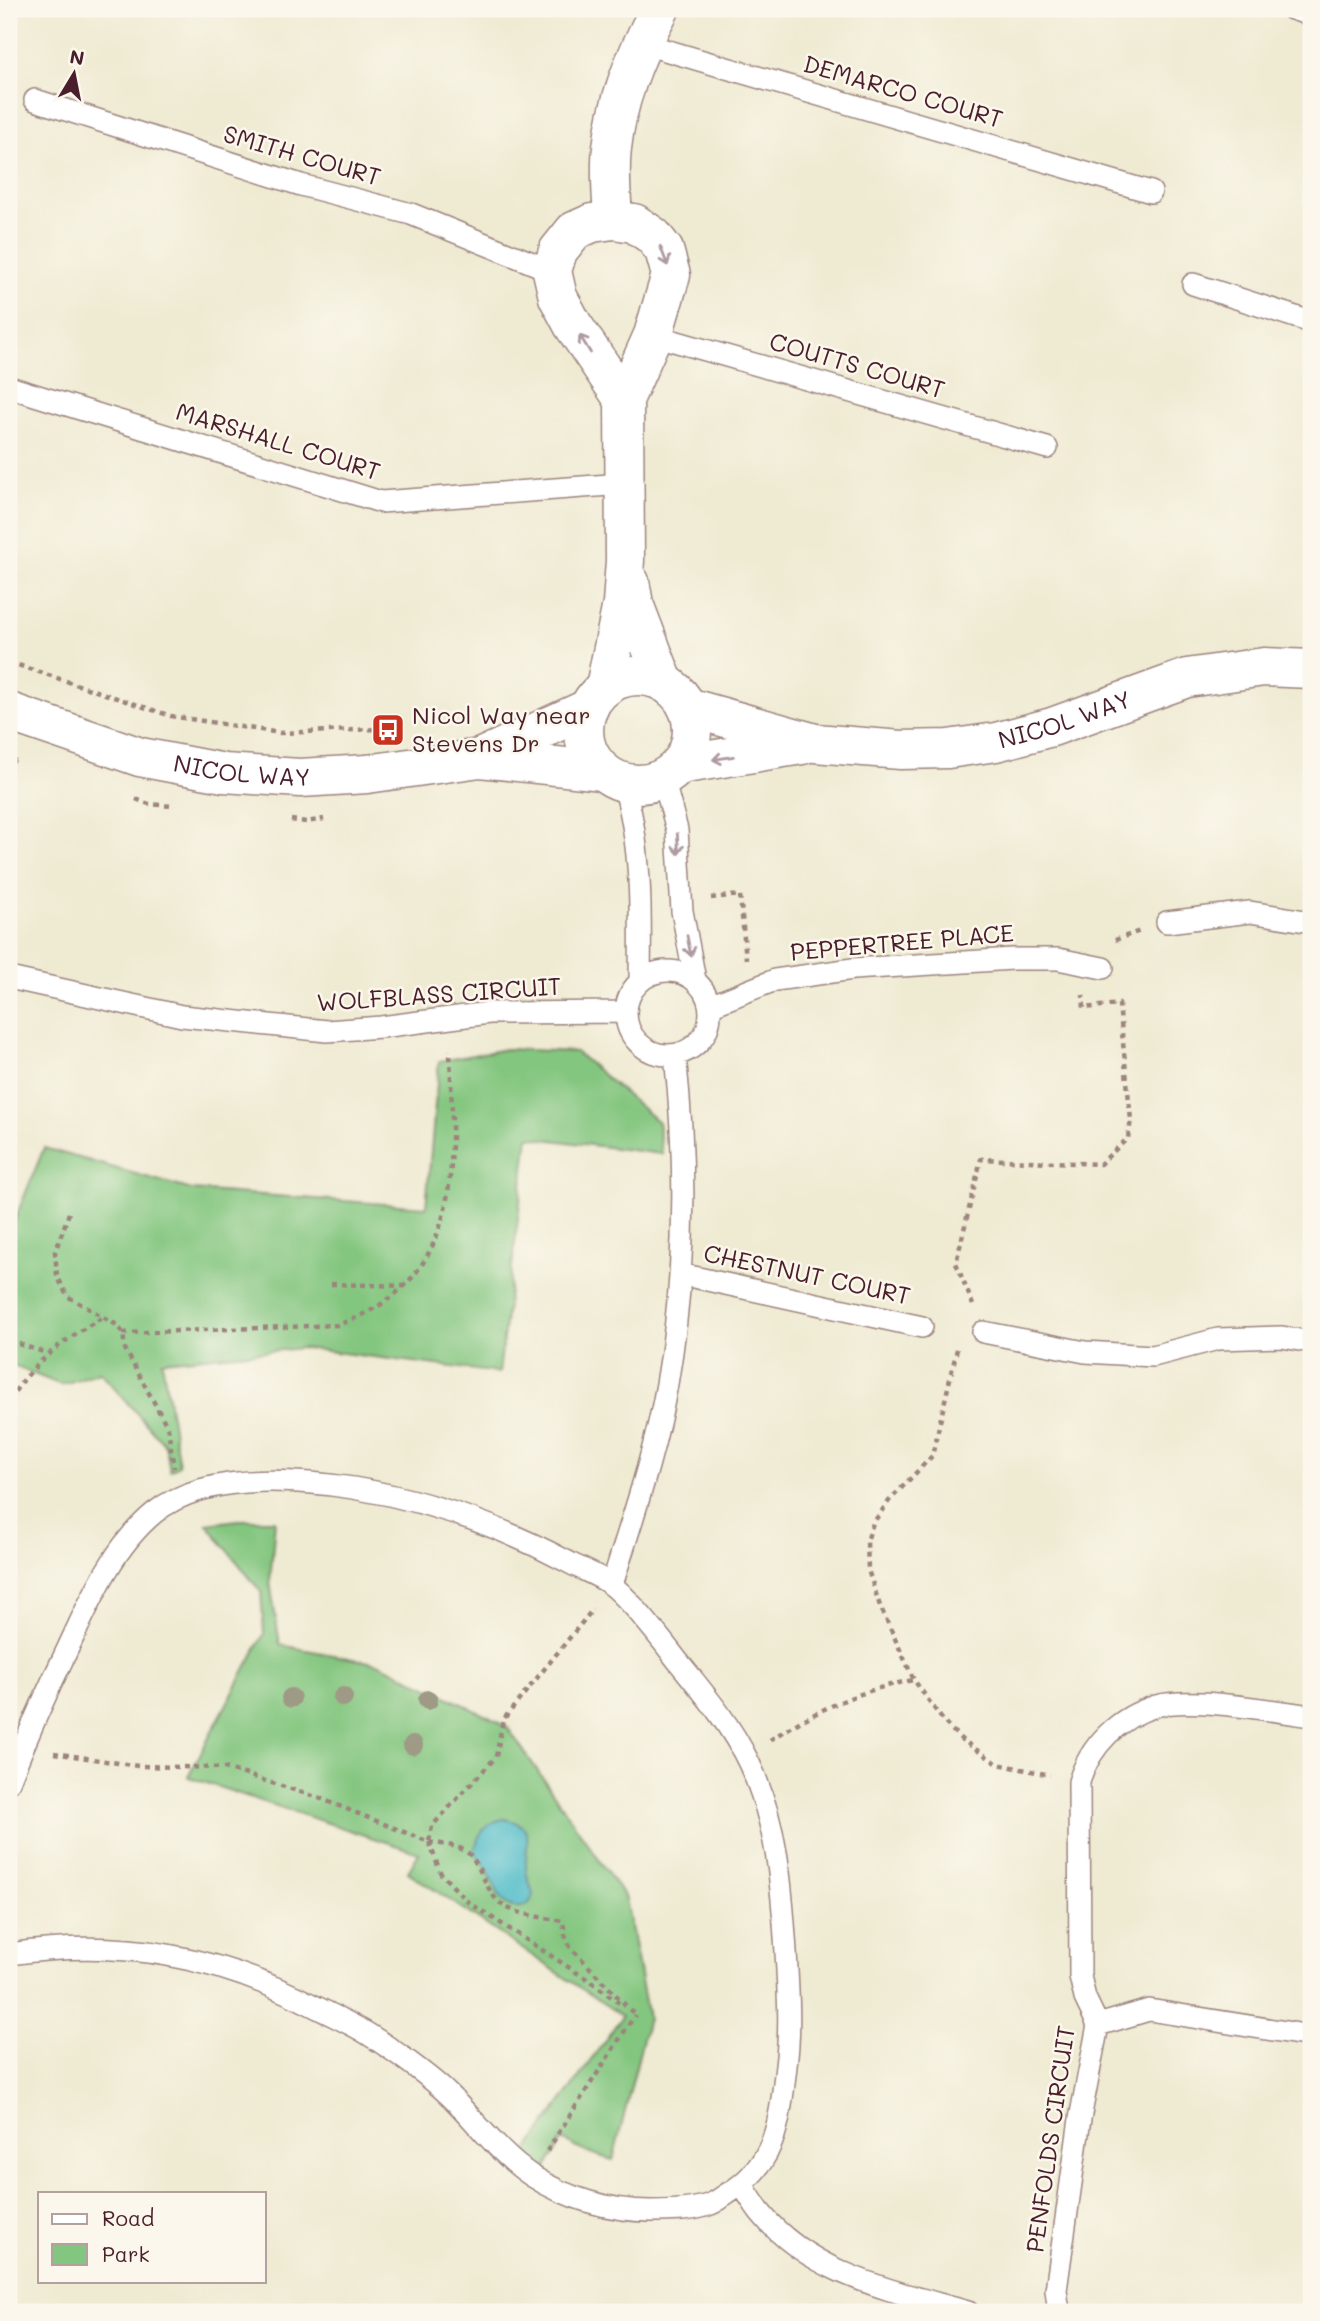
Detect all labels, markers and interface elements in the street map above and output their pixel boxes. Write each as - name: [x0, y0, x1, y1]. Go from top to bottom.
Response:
- north arrow: [38, 38, 108, 108]
- text: N: [68, 43, 86, 70]
- street label: DEMARCO COURT: [800, 47, 1007, 134]
- street label: SMITH COURT: [220, 117, 385, 192]
- one-way arrow: [659, 245, 672, 267]
- street label: COUTTS COURT: [766, 325, 949, 404]
- one-way arrow: [577, 335, 592, 354]
- street label: MARSHALL COURT: [172, 395, 384, 486]
- street label: NICOL WAY: [995, 683, 1135, 755]
- place label: Nicol Way near Stevens Dr: [412, 699, 591, 758]
- bus stop icon: Nicol Way near Stevens Dr: [369, 711, 407, 749]
- street label: NICOL WAY: [171, 747, 312, 792]
- one-way arrow: [712, 752, 735, 765]
- one-way arrow: [672, 832, 685, 855]
- street label: PEPPERTREE PLACE: [789, 916, 1015, 967]
- one-way arrow: [682, 934, 696, 957]
- street label: WOLFBLASS CIRCUIT: [316, 969, 562, 1018]
- street label: CHESTNUT COURT: [701, 1236, 914, 1311]
- street label: PENFOLDS CIRCUIT: [1018, 2023, 1081, 2254]
- legend: [38, 2192, 266, 2282]
- text: Road: [102, 2204, 154, 2231]
- text: Park: [102, 2240, 150, 2267]

